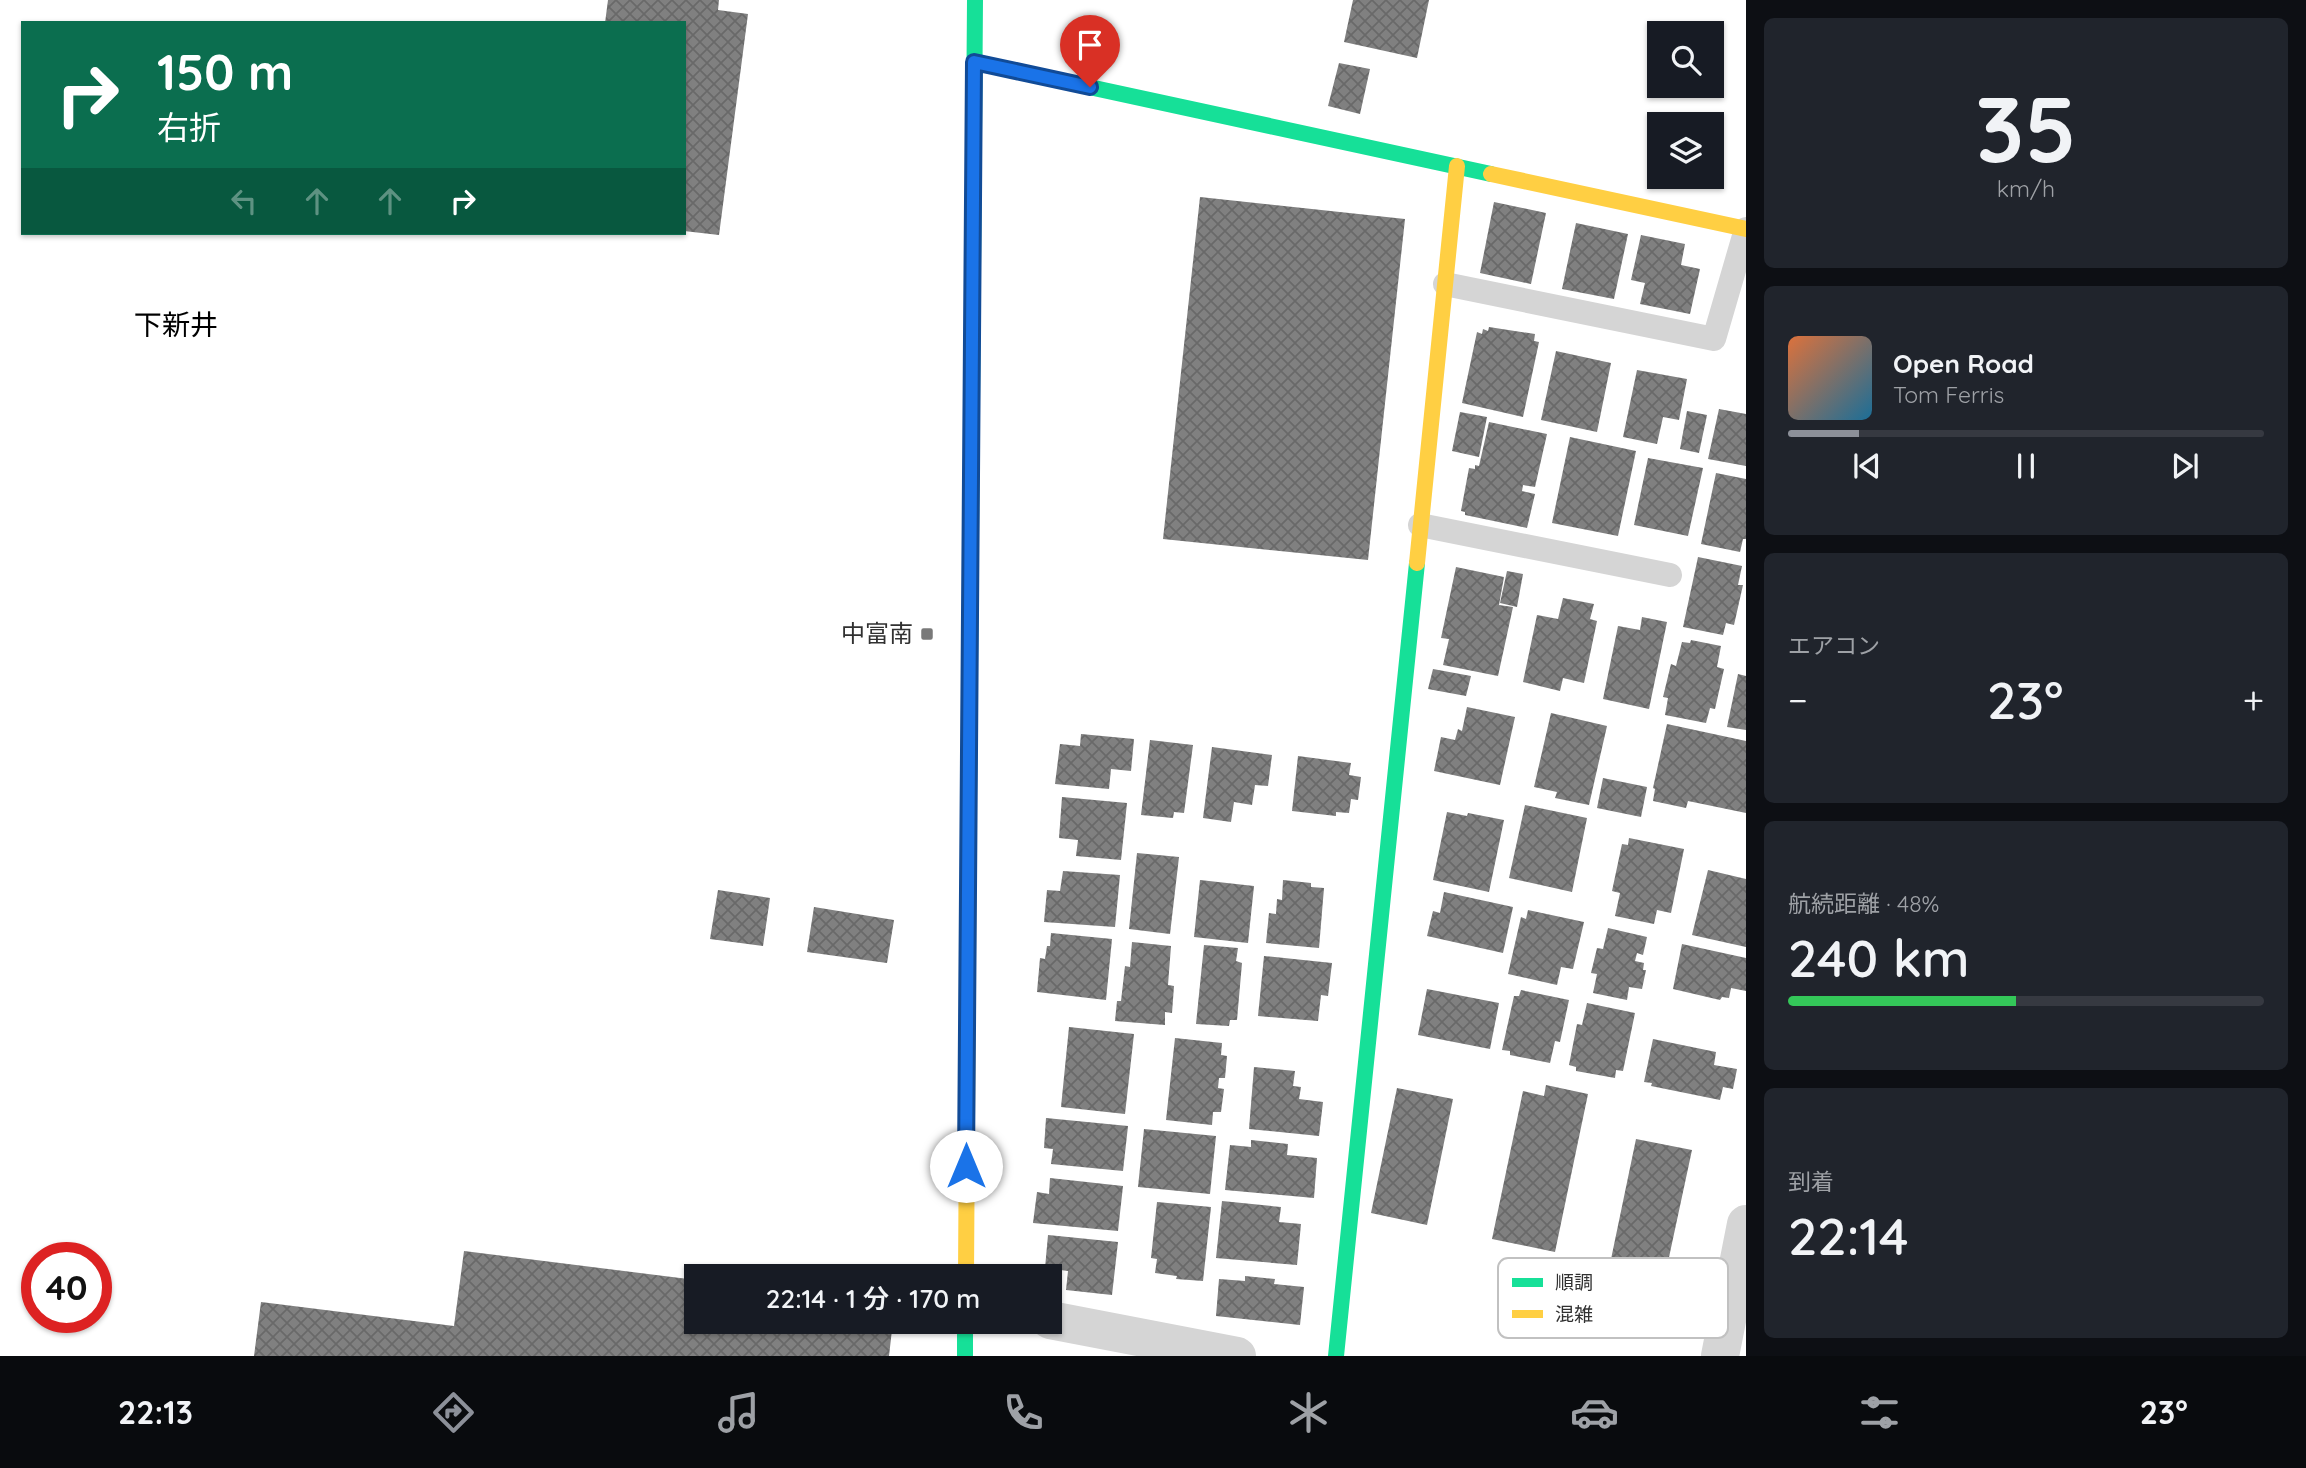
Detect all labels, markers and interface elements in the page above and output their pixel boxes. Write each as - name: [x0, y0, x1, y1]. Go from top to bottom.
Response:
- pin: [1060, 15, 1120, 87]
- map controls: [1647, 21, 1724, 189]
- button: search: [1647, 21, 1724, 98]
- icon: arrive: [1071, 26, 1109, 64]
- text: 150 m: [157, 41, 293, 102]
- icon: right: [42, 49, 133, 140]
- text: 35: [1975, 71, 2077, 185]
- text: 右折: [157, 107, 221, 147]
- button: layers: [1647, 112, 1724, 189]
- text: km/h: [1997, 174, 2055, 203]
- icon: left: [225, 182, 263, 220]
- icon: ahead: [298, 182, 336, 220]
- icon: ahead: [371, 182, 409, 220]
- icon: right: [444, 182, 482, 220]
- district label: 下新井: [134, 307, 218, 342]
- text: Open Road: [1893, 347, 2034, 380]
- text: Tom Ferris: [1893, 380, 2004, 409]
- icon: previous: [1848, 447, 1886, 485]
- icon: pause: [2007, 447, 2045, 485]
- icon: next: [2166, 447, 2204, 485]
- place label: 中富南: [841, 618, 913, 648]
- marker: 中富南: [919, 626, 935, 642]
- text: エアコン: [1788, 631, 1880, 660]
- text: 23°: [1987, 667, 2063, 732]
- text: −: [1788, 676, 1808, 724]
- text: +: [2243, 676, 2264, 724]
- text: 航続距離 · 48%: [1788, 889, 1939, 918]
- text: 240 km: [1788, 925, 1969, 990]
- position arrow: [929, 1129, 1003, 1203]
- text: 到着: [1788, 1167, 1834, 1196]
- text: 22:14: [1788, 1203, 1909, 1268]
- speed limit sign: 40: [21, 1242, 112, 1333]
- legend: [1498, 1258, 1728, 1338]
- text: 順調: [1555, 1270, 1593, 1294]
- text: 22:14 · 1 分 · 170 m: [766, 1282, 980, 1315]
- text: 混雑: [1555, 1302, 1593, 1326]
- icon: directions: [429, 1388, 478, 1437]
- icon: music: [714, 1388, 763, 1437]
- icon: phone: [999, 1388, 1048, 1437]
- icon: climate: [1284, 1388, 1333, 1437]
- icon: car: [1570, 1388, 1619, 1437]
- icon: filters: [1855, 1388, 1904, 1437]
- text: 22:13: [118, 1392, 193, 1432]
- text: 23°: [2140, 1392, 2188, 1432]

